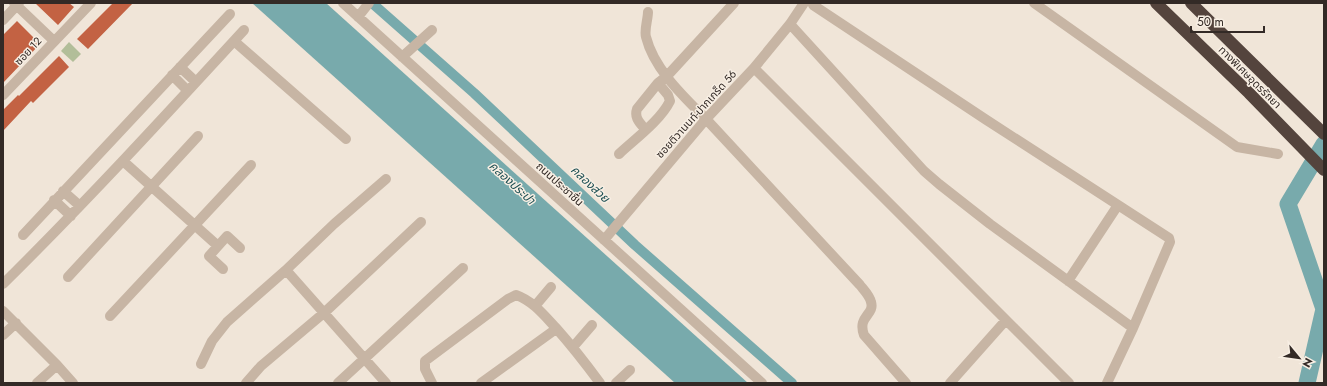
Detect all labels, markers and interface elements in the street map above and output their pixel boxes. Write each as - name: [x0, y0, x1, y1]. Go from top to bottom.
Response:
- scale bar: [1191, 8, 1264, 34]
- text: 50 m: [1197, 13, 1224, 31]
- street label: ซอย 12: [11, 33, 45, 69]
- street label: ทางพิเศษอุดรรัถยา: [1215, 42, 1285, 112]
- street label: ซอยติวานนท์-ปากเกร็ด 56: [652, 66, 740, 162]
- water label: คลองประปา: [485, 157, 540, 209]
- street label: ถนนประชาชื่น: [533, 158, 587, 210]
- water label: คลองส่วย: [567, 161, 614, 207]
- north arrow: [1279, 338, 1319, 378]
- text: N: [1299, 355, 1317, 371]

